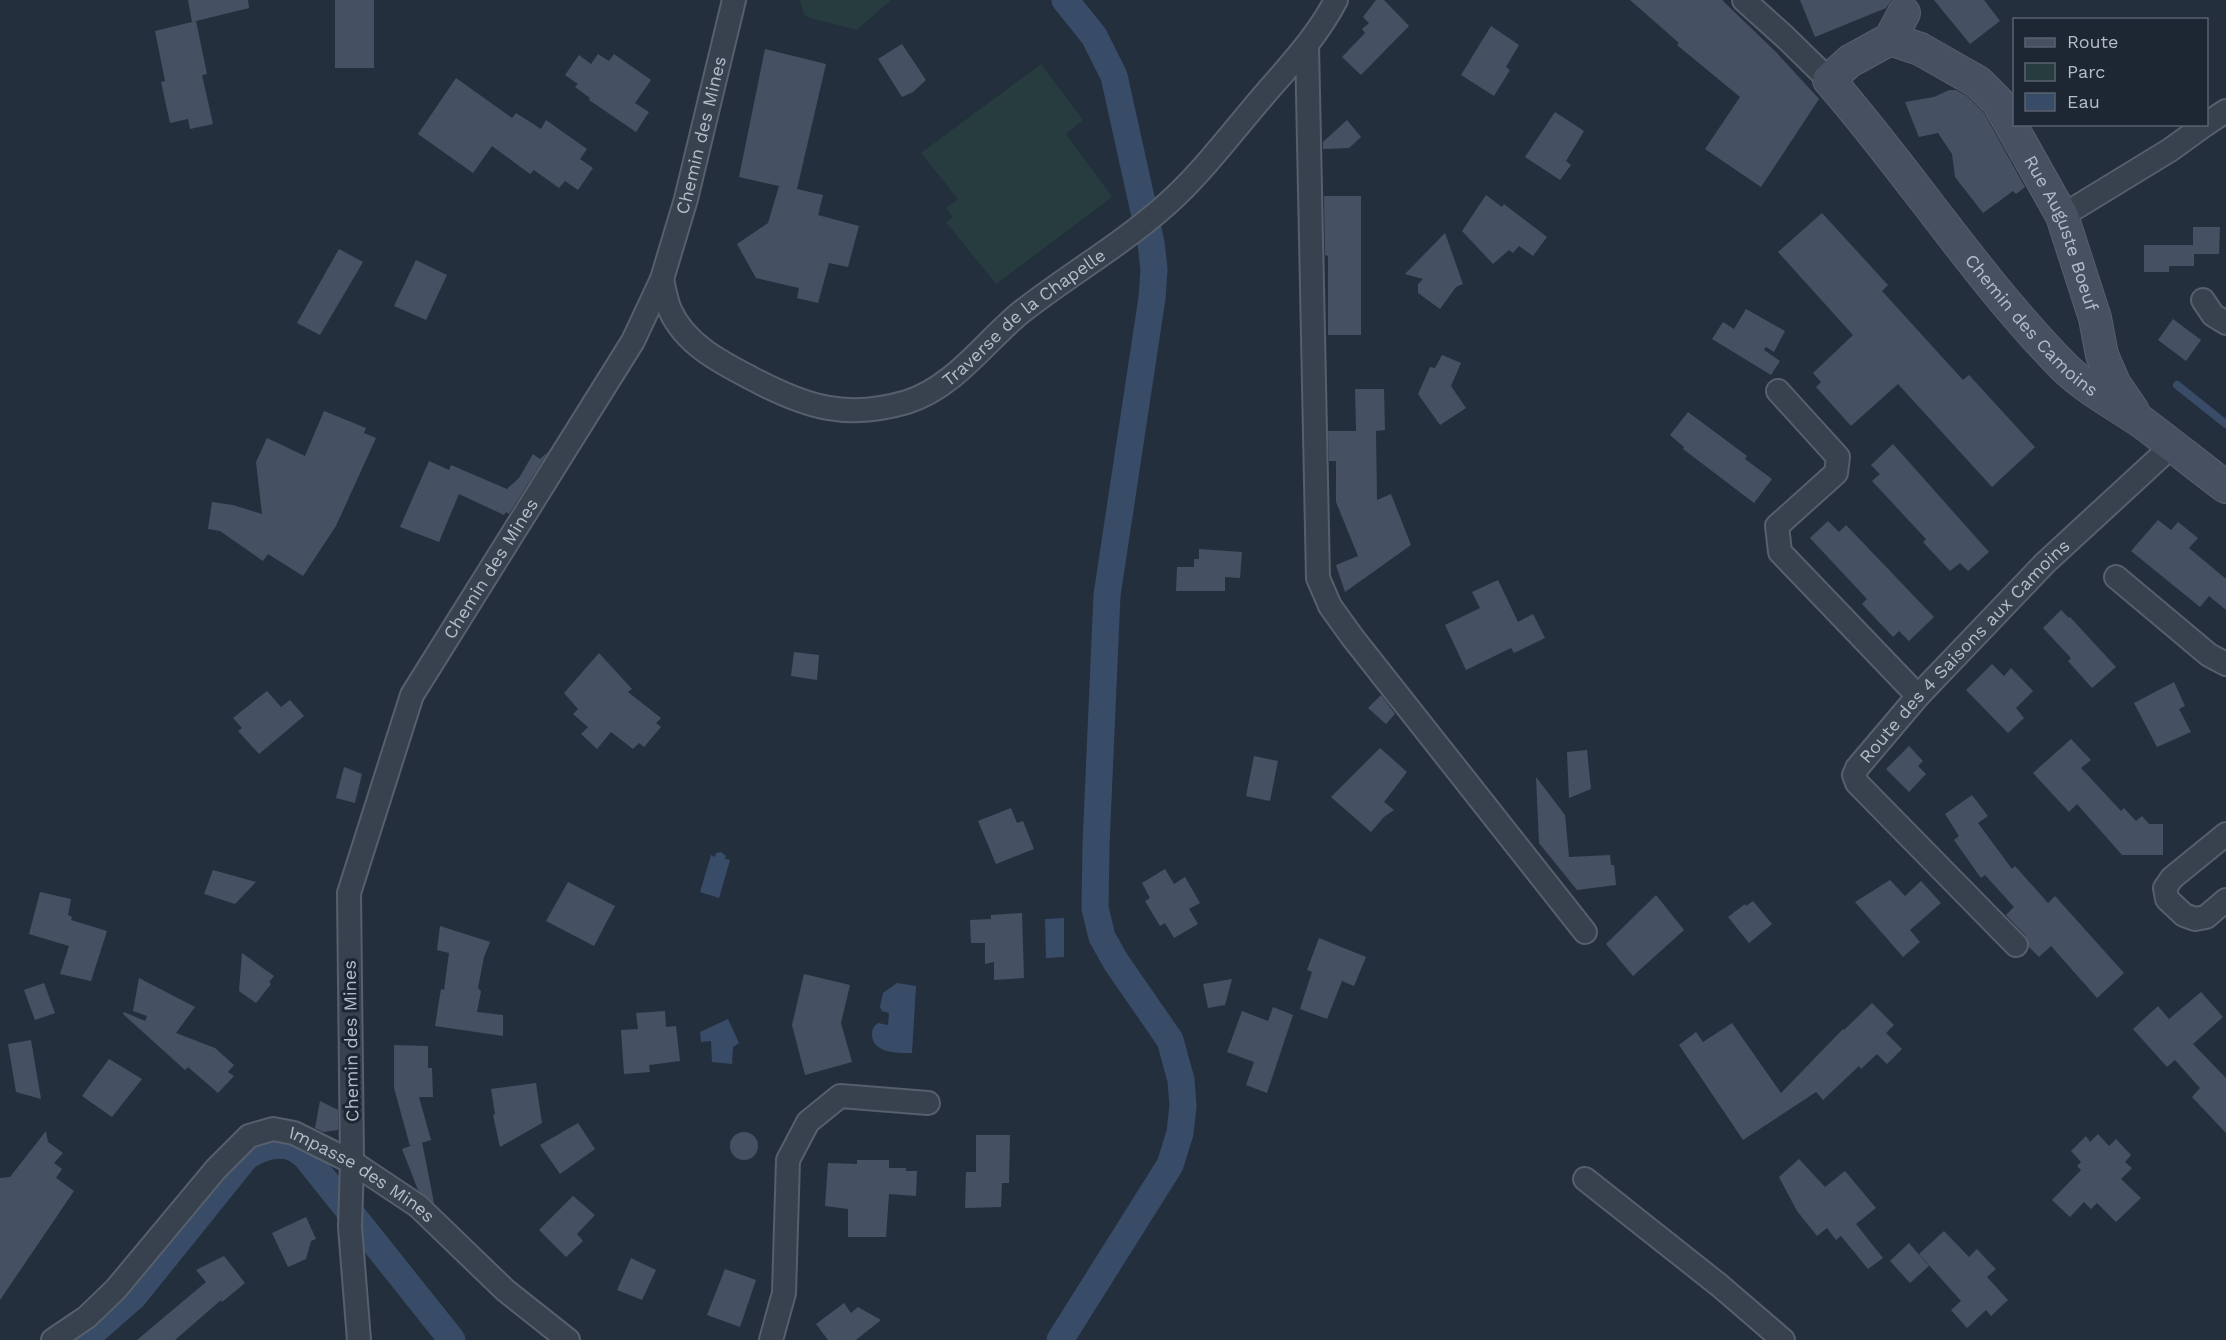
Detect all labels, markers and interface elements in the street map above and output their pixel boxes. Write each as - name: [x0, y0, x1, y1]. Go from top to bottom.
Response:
- legend: [2013, 18, 2208, 126]
- text: Route: [2067, 31, 2119, 52]
- street label: Chemin des Mines: [671, 54, 730, 217]
- text: Parc: [2067, 61, 2105, 82]
- text: Eau: [2067, 91, 2100, 112]
- street label: Rue Auguste Boeuf: [2020, 151, 2103, 313]
- street label: Traverse de la Chapelle: [938, 244, 1109, 390]
- street label: Chemin des Camoins: [1961, 250, 2102, 400]
- street label: Chemin des Mines: [439, 494, 542, 643]
- street label: Route des 4 Saisons aux Camoins: [1855, 535, 2074, 767]
- street label: Chemin des Mines: [339, 960, 362, 1122]
- street label: Impasse des Mines: [288, 1121, 439, 1227]

